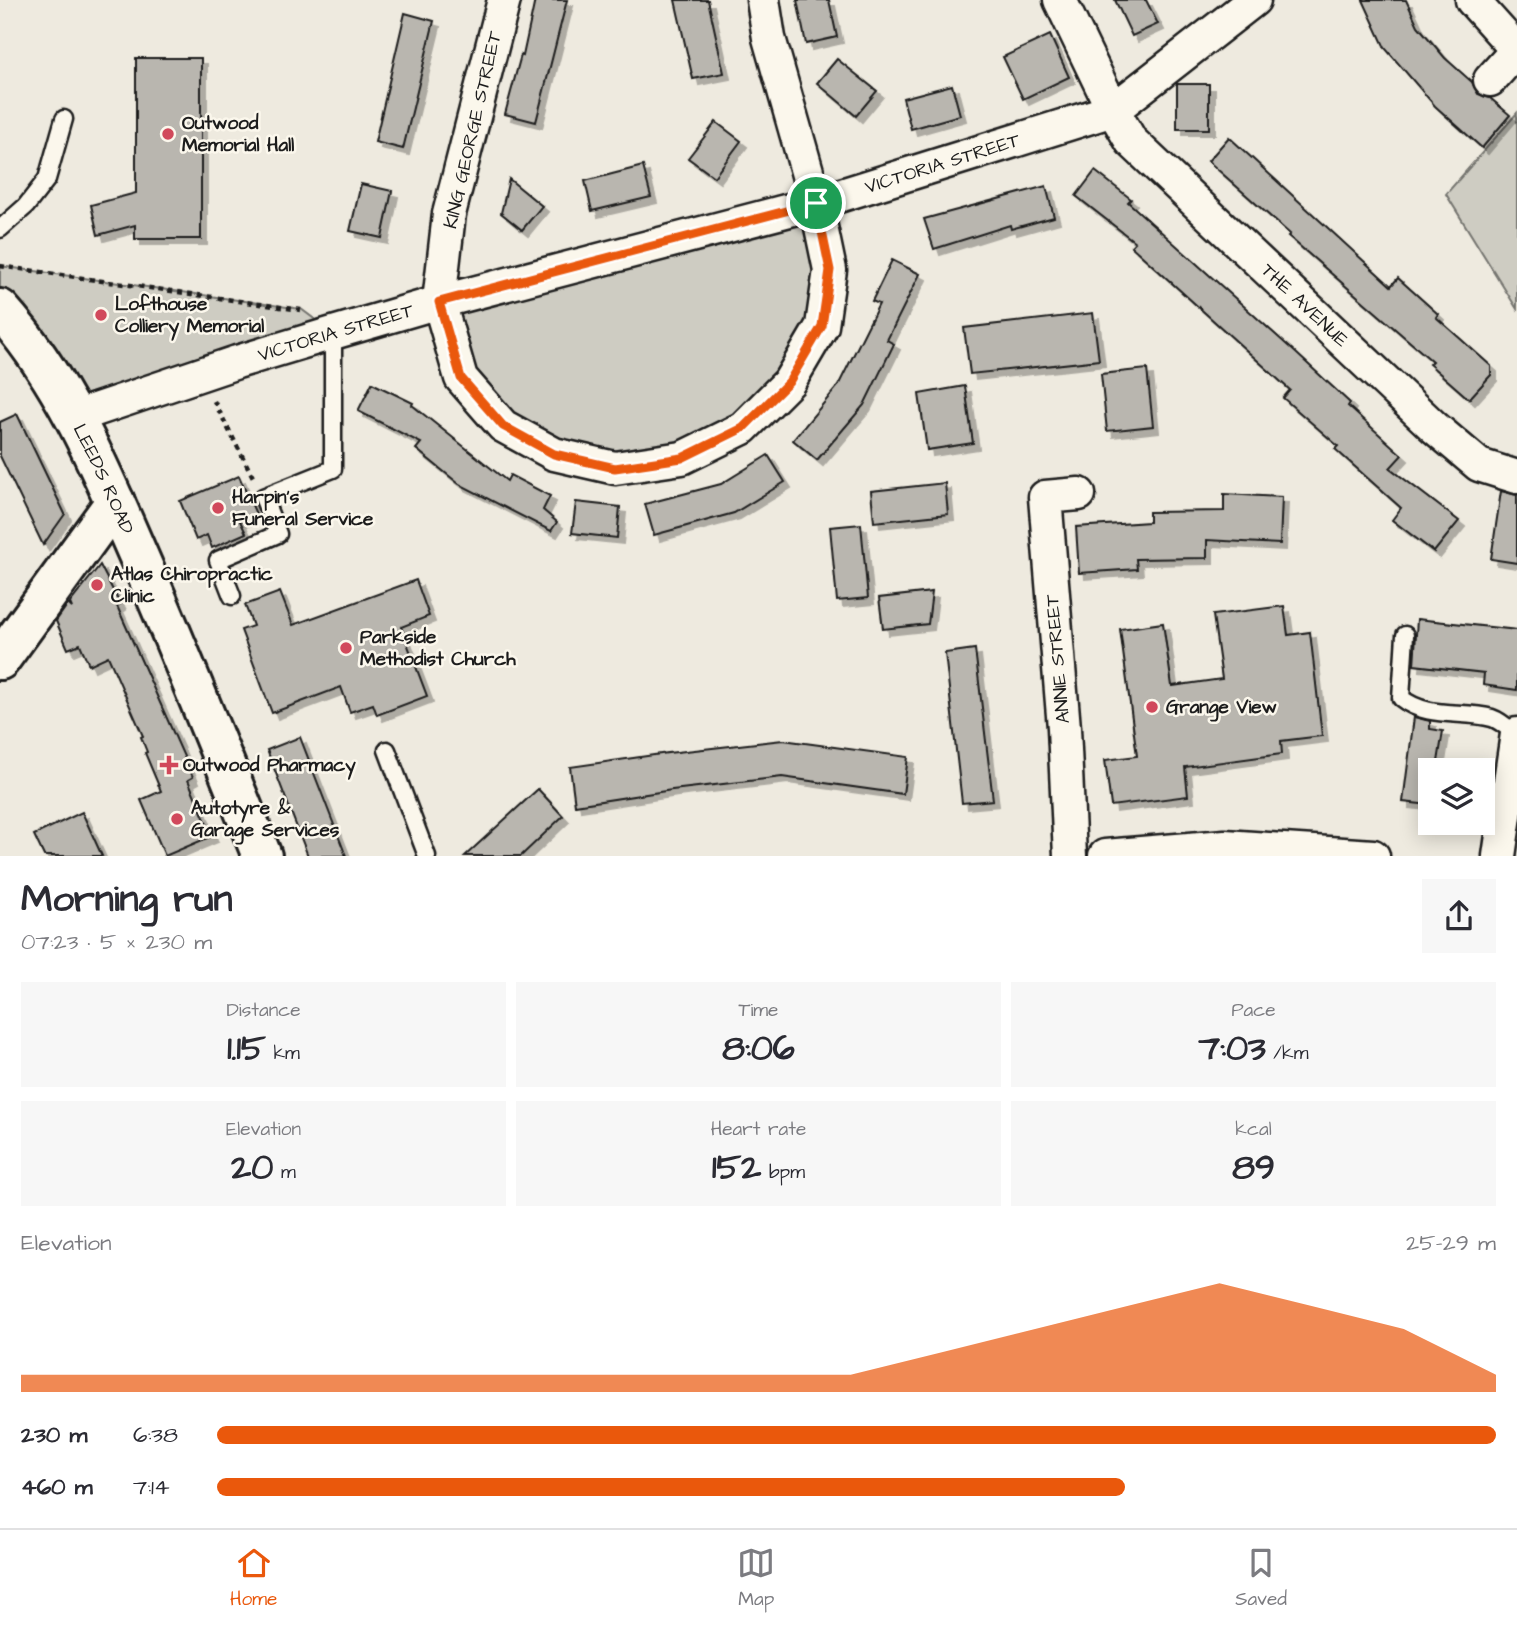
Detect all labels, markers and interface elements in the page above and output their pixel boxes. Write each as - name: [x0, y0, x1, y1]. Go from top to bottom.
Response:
- street label: KING GEORGE STREET: [437, 29, 509, 231]
- place label: Outwood Memorial Hall: [182, 110, 294, 159]
- marker: Outwood Memorial Hall: [160, 126, 176, 142]
- street label: VICTORIA STREET: [862, 126, 1023, 200]
- pin: [786, 173, 846, 233]
- icon: arrive: [797, 184, 835, 222]
- street label: THE AVENUE: [1255, 257, 1355, 353]
- place label: Lofthouse Colliery Memorial: [115, 291, 264, 341]
- street label: VICTORIA STREET: [255, 297, 417, 368]
- marker: Lofthouse Colliery Memorial: [93, 307, 109, 323]
- street label: LEEDS ROAD: [66, 419, 141, 538]
- place label: Harpin's Funeral Service: [232, 484, 374, 533]
- marker: Harpin's Funeral Service: [210, 500, 226, 516]
- place label: Atlas Chiropractic Clinic: [111, 561, 273, 610]
- marker: Atlas Chiropractic Clinic: [89, 577, 105, 593]
- street label: ANNIE STREET: [1039, 593, 1077, 725]
- place label: Parkside Methodist Church: [360, 624, 516, 673]
- marker: Parkside Methodist Church: [338, 640, 354, 656]
- place label: Grange View: [1166, 694, 1277, 722]
- marker: Grange View: [1144, 699, 1160, 715]
- place label: Outwood Pharmacy: [183, 752, 356, 780]
- marker: Outwood Pharmacy: [161, 757, 177, 773]
- map controls: [1418, 758, 1495, 835]
- button: layers: [1418, 758, 1495, 835]
- place label: Autotyre & Garage Services: [191, 795, 340, 845]
- marker: Autotyre & Garage Services: [169, 811, 185, 827]
- text: Morning run: [21, 874, 233, 926]
- button: share: [1422, 879, 1496, 953]
- text: 07:23 · 5 × 230 m: [21, 926, 212, 958]
- text: Distance: [227, 997, 300, 1024]
- text: Time: [739, 997, 778, 1024]
- text: Pace: [1231, 997, 1276, 1024]
- text: 1.15: [227, 1024, 266, 1073]
- text: 8:06: [722, 1024, 795, 1073]
- text: 7:03: [1199, 1024, 1266, 1073]
- text: km: [266, 1040, 300, 1067]
- text: /km: [1266, 1040, 1308, 1067]
- text: Elevation: [226, 1116, 301, 1143]
- text: Heart rate: [711, 1116, 806, 1143]
- text: kcal: [1235, 1116, 1272, 1143]
- text: 20: [231, 1143, 273, 1192]
- text: 152: [712, 1143, 761, 1192]
- text: 89: [1232, 1143, 1275, 1192]
- text: m: [273, 1159, 296, 1186]
- text: bpm: [761, 1159, 805, 1186]
- text: Elevation: [21, 1227, 112, 1259]
- text: 25–29 m: [1406, 1227, 1496, 1259]
- text: 230 m: [21, 1419, 87, 1451]
- text: 6:38: [133, 1419, 178, 1451]
- text: 460 m: [21, 1471, 93, 1503]
- text: 7:14: [133, 1471, 170, 1503]
- tab: Home: [230, 1544, 277, 1613]
- tab: Map: [737, 1544, 775, 1613]
- tab: Saved: [1235, 1544, 1287, 1613]

